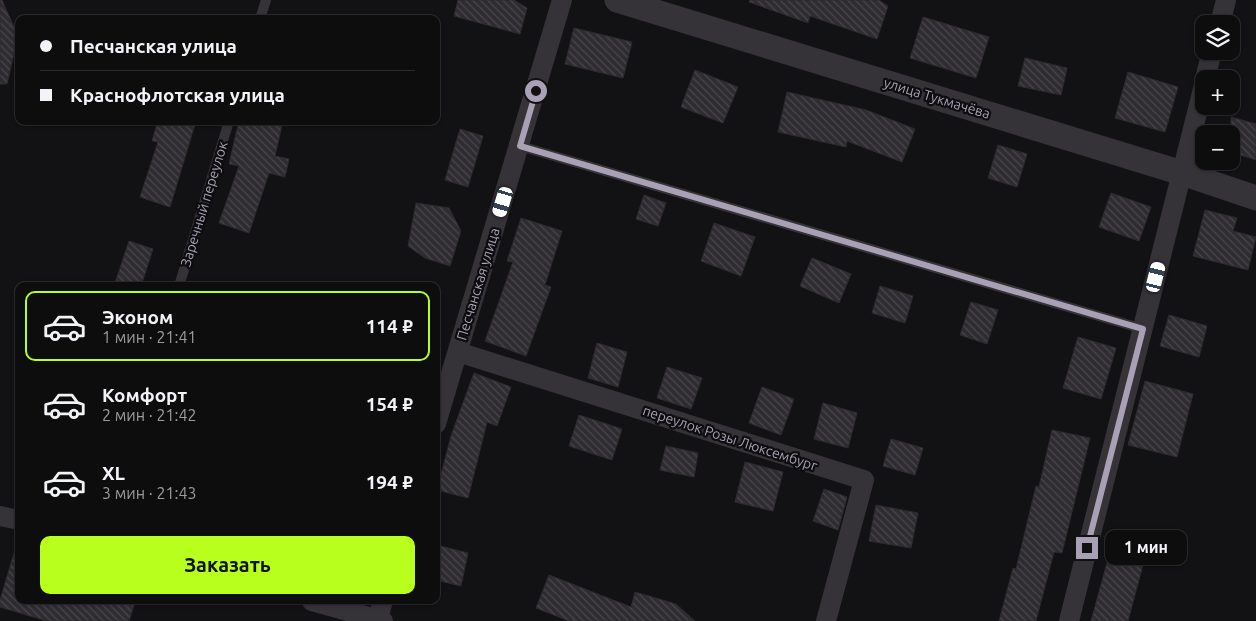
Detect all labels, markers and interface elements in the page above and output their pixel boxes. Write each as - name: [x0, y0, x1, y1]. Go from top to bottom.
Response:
- map controls: [1195, 15, 1240, 170]
- button: layers: [1195, 15, 1240, 60]
- text: Песчанская улица: [70, 35, 237, 57]
- button: +: [1195, 70, 1240, 115]
- street label: улица Тукмачёва: [882, 74, 992, 122]
- route start: [525, 80, 547, 102]
- text: Краснофлотская улица: [70, 84, 285, 106]
- button: −: [1195, 125, 1240, 170]
- street label: Заречный переулок: [177, 139, 231, 269]
- car: [491, 185, 514, 219]
- street label: Песчанская улица: [453, 226, 503, 342]
- car: [1145, 261, 1166, 293]
- icon: car: [42, 304, 87, 349]
- text: Эконом: [102, 306, 173, 328]
- text: 114 ₽: [366, 315, 413, 337]
- text: 1 мин · 21:41: [102, 328, 196, 346]
- icon: car: [42, 382, 87, 427]
- text: Комфорт: [102, 384, 187, 406]
- text: 154 ₽: [366, 393, 413, 415]
- street label: переулок Розы Люксембург: [641, 402, 820, 474]
- text: 2 мин · 21:42: [102, 406, 196, 424]
- icon: car: [42, 460, 87, 505]
- text: XL: [102, 462, 125, 484]
- text: 194 ₽: [366, 471, 413, 493]
- text: 3 мин · 21:43: [102, 484, 196, 502]
- callout: 1 мин: [1104, 530, 1187, 566]
- button: Заказать: [40, 536, 415, 594]
- route end: [1076, 537, 1098, 559]
- text: 1 мин: [1124, 538, 1168, 556]

